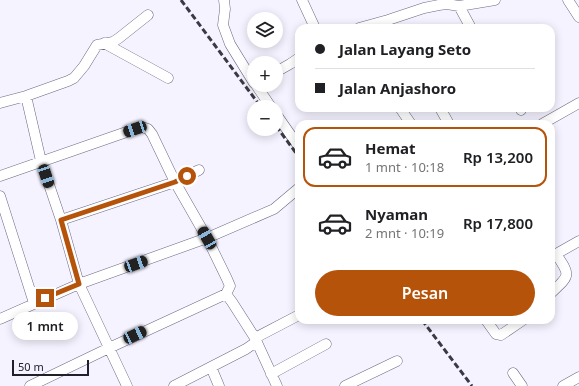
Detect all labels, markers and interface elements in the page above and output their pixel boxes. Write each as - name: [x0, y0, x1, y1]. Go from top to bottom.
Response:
- map controls: [247, 12, 283, 136]
- button: layers: [247, 12, 283, 48]
- text: Jalan Layang Seto: [339, 39, 471, 59]
- button: +: [247, 56, 283, 92]
- text: Jalan Anjashoro: [339, 78, 456, 98]
- button: −: [247, 100, 283, 136]
- car: [122, 119, 148, 139]
- text: Hemat: [365, 138, 416, 158]
- icon: car: [317, 139, 353, 175]
- text: Rp 13,200: [463, 147, 533, 167]
- text: 1 mnt · 10:18: [365, 158, 444, 176]
- car: [37, 163, 55, 189]
- route start: [178, 167, 196, 185]
- text: Nyaman: [365, 204, 428, 224]
- icon: car: [317, 205, 353, 241]
- text: Rp 17,800: [463, 213, 533, 233]
- text: 2 mnt · 10:19: [365, 224, 444, 242]
- car: [196, 225, 218, 251]
- car: [123, 254, 149, 274]
- button: Pesan: [315, 270, 535, 316]
- route end: [36, 289, 54, 307]
- callout: 1 mnt: [12, 312, 78, 340]
- text: 1 mnt: [27, 317, 63, 335]
- car: [122, 324, 148, 346]
- scale bar: [12, 358, 89, 377]
- text: 50 m: [18, 359, 44, 374]

